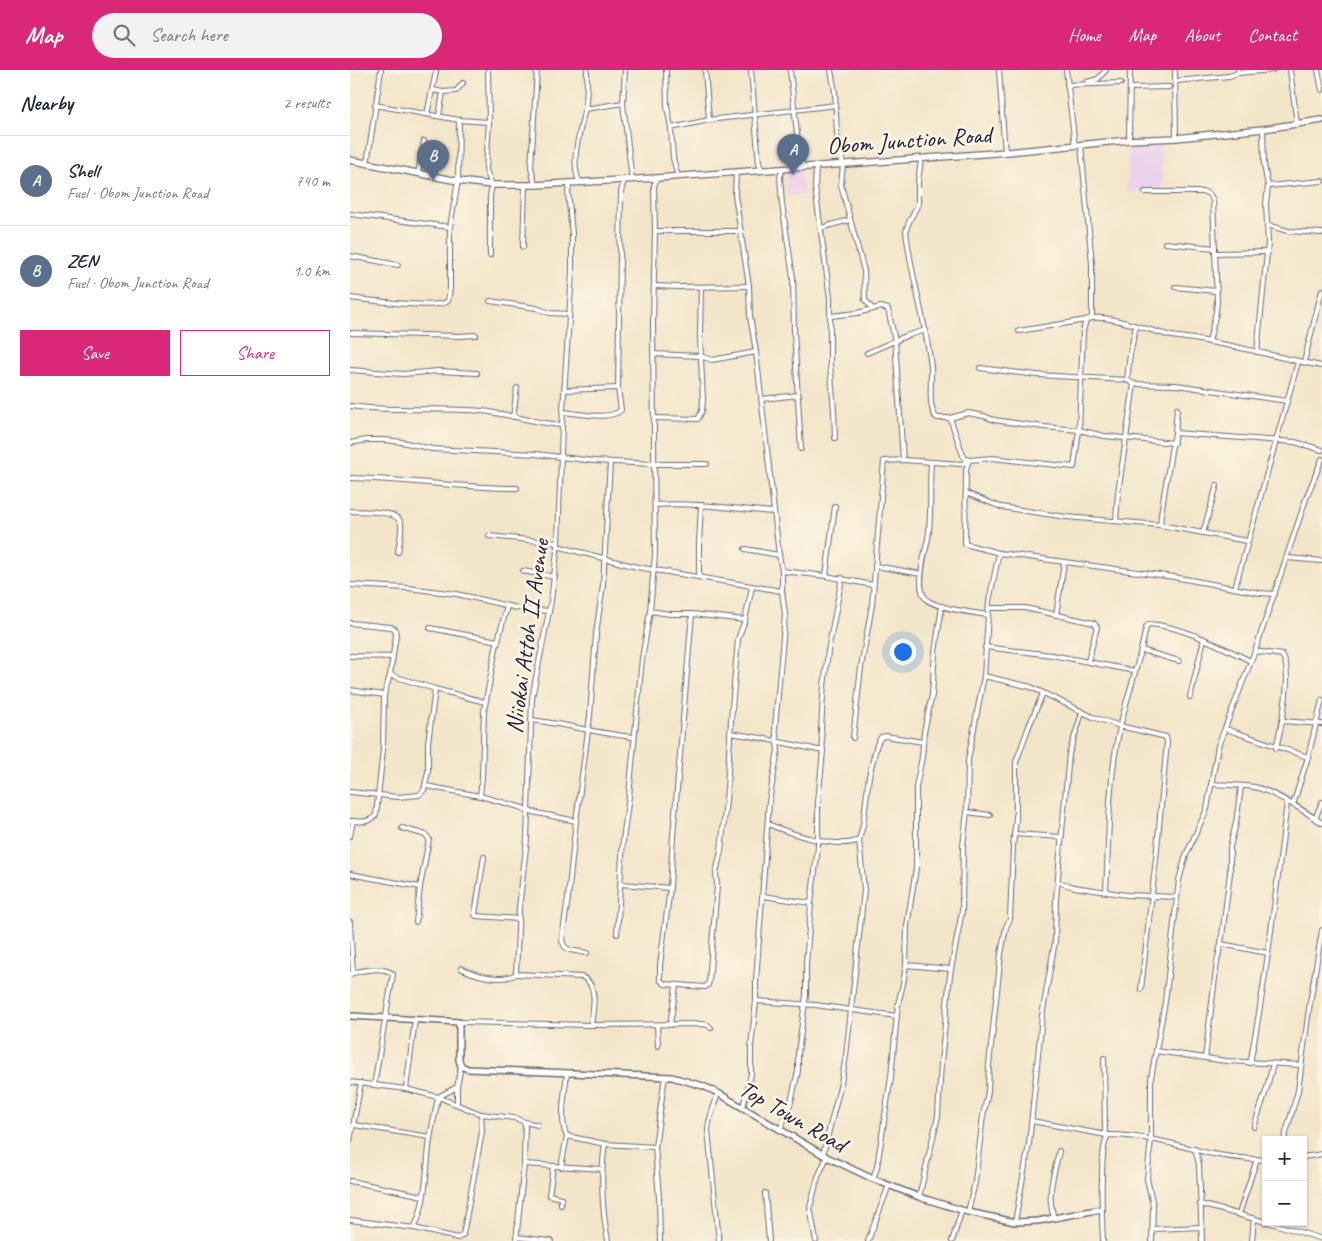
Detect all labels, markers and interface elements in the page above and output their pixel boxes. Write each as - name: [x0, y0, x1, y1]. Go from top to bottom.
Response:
- search box: [92, 13, 442, 58]
- text: Map: [25, 20, 62, 50]
- icon: search: [110, 21, 138, 49]
- text: Search here: [150, 23, 228, 47]
- text: Home: [1068, 24, 1101, 46]
- text: Map: [1129, 24, 1156, 46]
- text: About: [1184, 24, 1220, 46]
- text: Contact: [1248, 24, 1297, 46]
- text: Nearby: [20, 90, 73, 116]
- text: 2 results: [283, 93, 330, 113]
- street label: Obom Junction Road: [826, 119, 996, 161]
- pin: A: [777, 134, 809, 175]
- pin: B: [417, 140, 449, 181]
- text: Shell: [67, 159, 99, 183]
- text: A: [32, 171, 40, 191]
- text: 740 m: [296, 171, 330, 191]
- text: Fuel · Obom Junction Road: [67, 183, 209, 203]
- text: ZEN: [67, 249, 98, 273]
- text: B: [32, 261, 40, 281]
- text: 1.0 km: [293, 261, 330, 281]
- text: Fuel · Obom Junction Road: [67, 273, 209, 293]
- button: Save: [20, 330, 170, 376]
- button: Share: [180, 330, 330, 376]
- street label: Niiokai Attoh II Avenue: [499, 535, 556, 735]
- your location: [890, 639, 916, 665]
- street label: Top Town Road: [734, 1073, 855, 1160]
- map controls: [1262, 1136, 1307, 1226]
- button: +: [1262, 1136, 1307, 1181]
- button: −: [1262, 1181, 1307, 1226]

